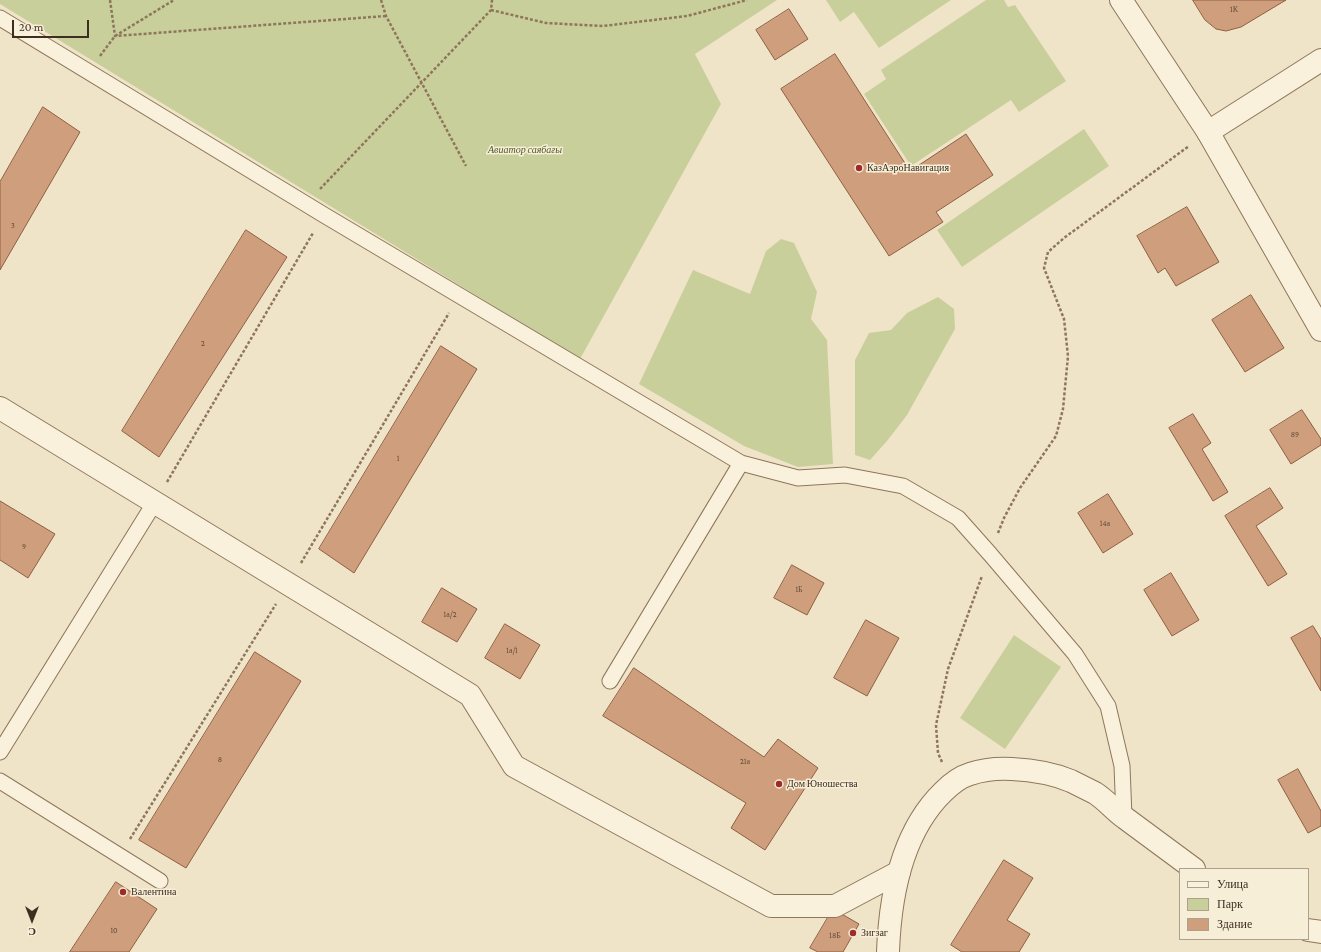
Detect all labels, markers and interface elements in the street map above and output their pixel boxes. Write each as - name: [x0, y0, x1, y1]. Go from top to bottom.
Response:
- house number: 1К: [1230, 5, 1238, 15]
- scale bar: [14, 12, 91, 38]
- text: 20 m: [19, 20, 43, 34]
- park label: Авиатор саябағы: [488, 144, 562, 156]
- place label: КазАэроНавигация: [867, 162, 949, 174]
- marker: КазАэроНавигация: [854, 163, 864, 173]
- house number: 3: [11, 221, 15, 231]
- house number: 2: [201, 339, 205, 349]
- house number: 89: [1291, 430, 1299, 440]
- house number: 1: [397, 454, 399, 464]
- house number: 14а: [1100, 519, 1110, 529]
- house number: 9: [22, 542, 26, 552]
- house number: 1Б: [795, 585, 803, 595]
- house number: 1а/2: [444, 610, 456, 620]
- house number: 1а/1: [506, 646, 518, 656]
- house number: 8: [218, 755, 222, 765]
- house number: 21а: [740, 757, 750, 767]
- place label: Дом Юношества: [787, 778, 858, 790]
- marker: Дом Юношества: [774, 779, 784, 789]
- legend: [1179, 868, 1309, 940]
- text: Улица: [1217, 877, 1248, 891]
- place label: Валентина: [131, 886, 176, 898]
- marker: Валентина: [118, 887, 128, 897]
- text: Парк: [1217, 897, 1243, 911]
- north arrow: [12, 900, 52, 940]
- text: Здание: [1217, 917, 1252, 931]
- text: С: [28, 926, 36, 938]
- house number: 10: [110, 926, 118, 936]
- place label: Зигзаг: [861, 927, 888, 939]
- marker: Зигзаг: [848, 928, 858, 938]
- house number: 18Б: [829, 931, 841, 941]

